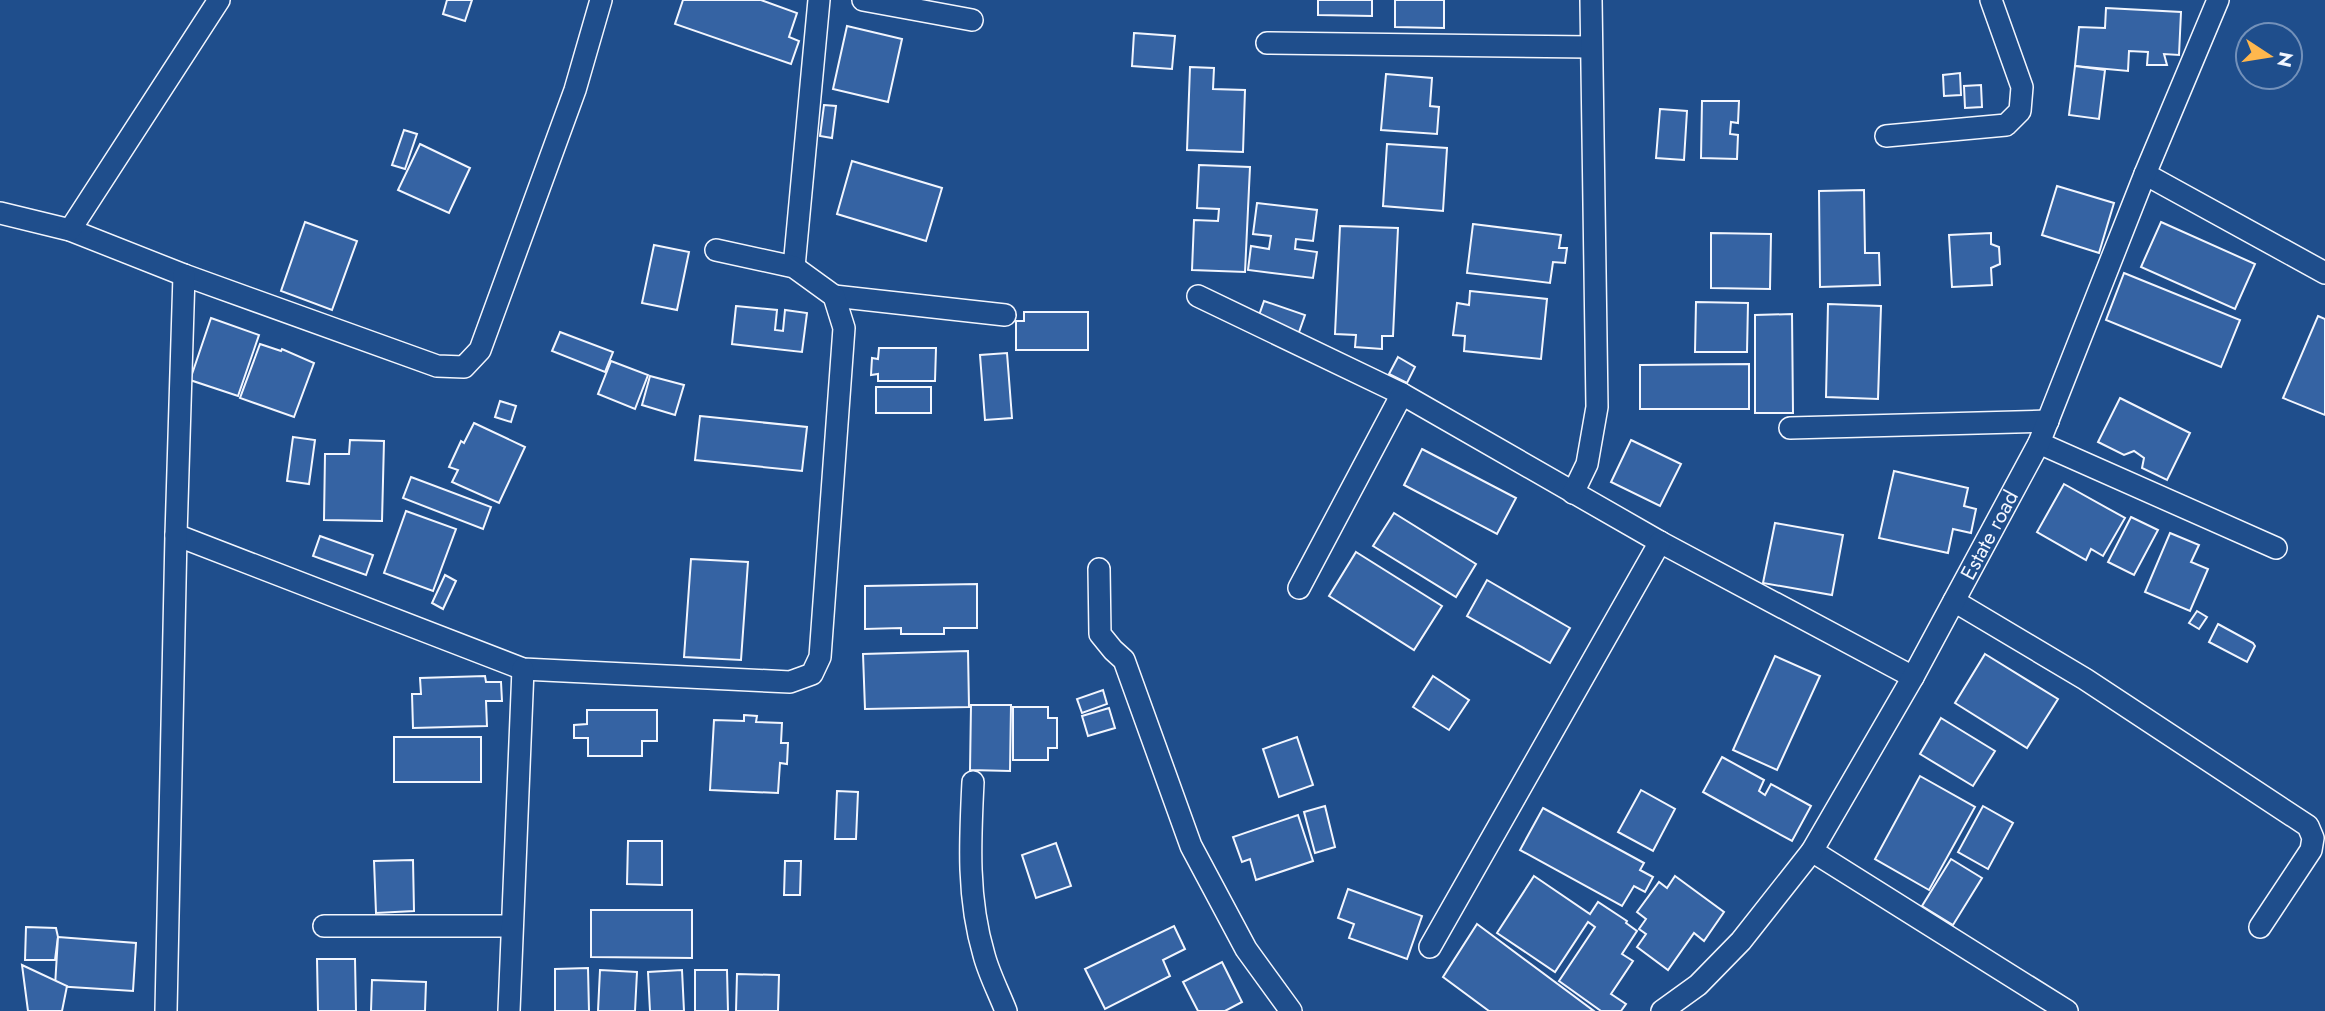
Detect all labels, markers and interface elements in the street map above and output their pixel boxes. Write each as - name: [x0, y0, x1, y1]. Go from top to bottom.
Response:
- north arrow: [2234, 21, 2304, 91]
- text: N: [2270, 49, 2300, 70]
- street label: Estate road: [1953, 485, 2026, 585]

